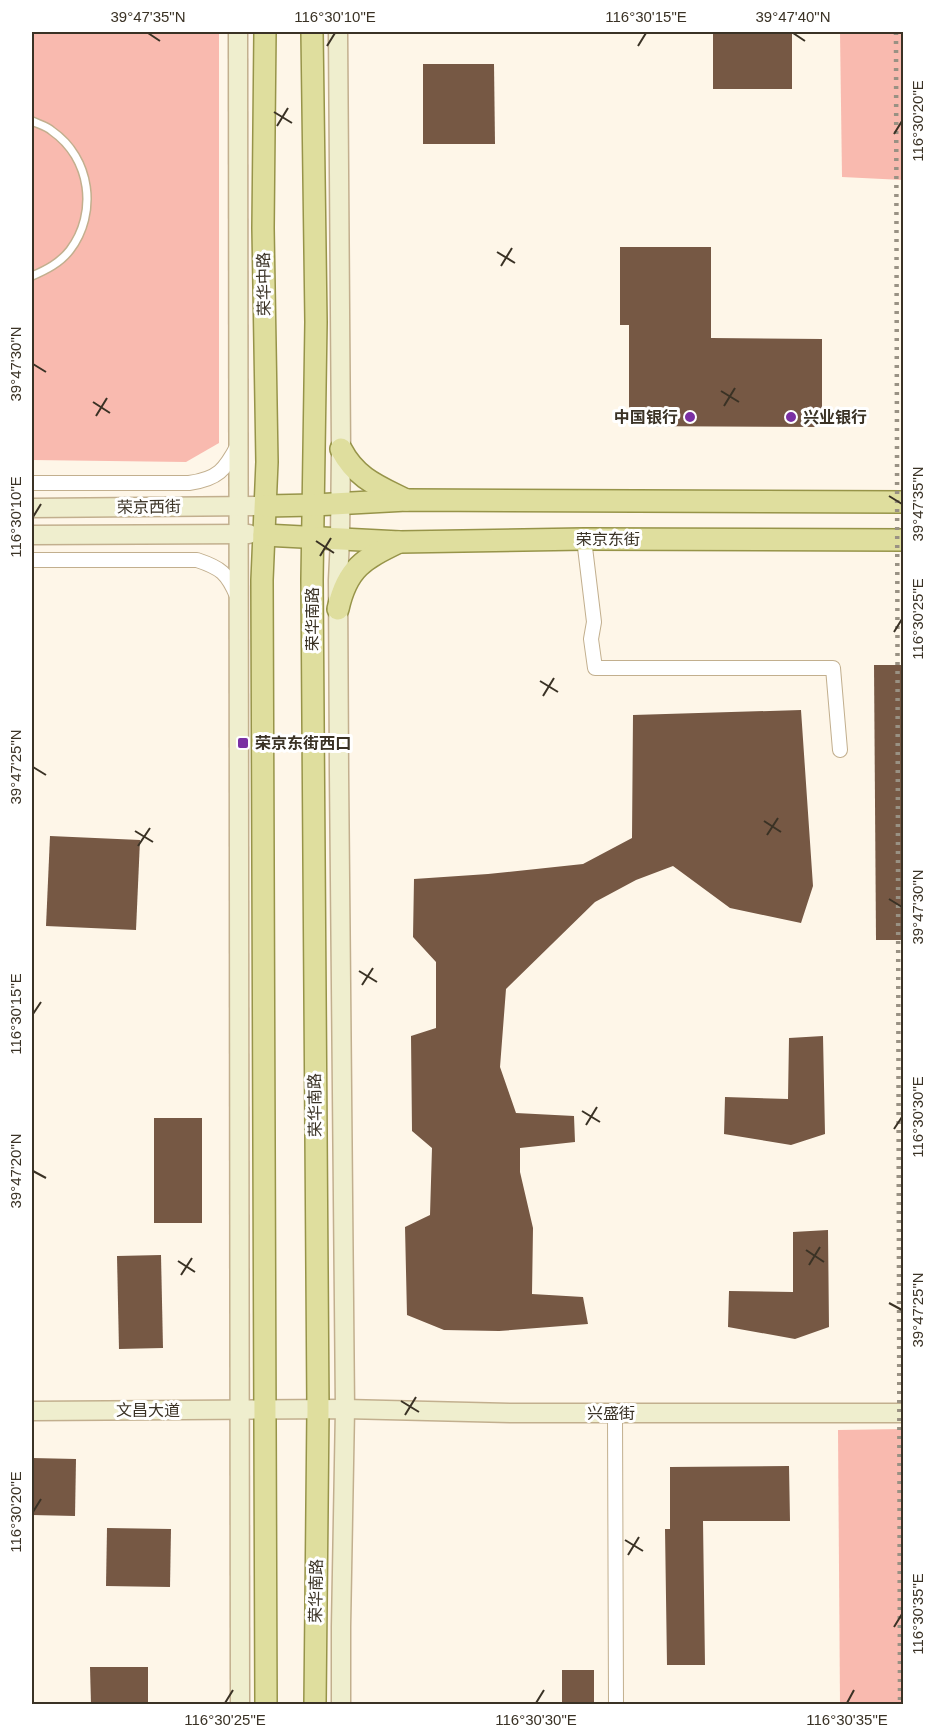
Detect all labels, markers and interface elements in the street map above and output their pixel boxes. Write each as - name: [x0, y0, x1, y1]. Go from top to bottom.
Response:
- text: 39°47'35"N: [110, 8, 186, 25]
- text: 116°30'10"E: [294, 8, 376, 25]
- text: 116°30'15"E: [605, 8, 687, 25]
- text: 39°47'40"N: [755, 8, 831, 25]
- text: 116°30'20"E: [909, 80, 926, 162]
- street label: 荣华中路: [255, 252, 273, 316]
- text: 39°47'30"N: [7, 326, 24, 402]
- place label: 中国银行: [614, 409, 678, 426]
- place label: 兴业银行: [803, 409, 867, 426]
- marker: 中国银行: [683, 410, 697, 424]
- marker: 兴业银行: [784, 410, 798, 424]
- text: 39°47'35"N: [909, 466, 926, 542]
- text: 116°30'10"E: [7, 476, 24, 558]
- street label: 荣京西街: [117, 498, 181, 516]
- street label: 荣京东街: [576, 531, 640, 548]
- text: 116°30'25"E: [909, 578, 926, 660]
- street label: 荣华南路: [304, 587, 321, 651]
- text: 39°47'25"N: [7, 729, 24, 805]
- place label: 荣京东街西口: [255, 735, 351, 752]
- marker: 荣京东街西口: [236, 736, 250, 750]
- text: 39°47'30"N: [909, 869, 926, 945]
- text: 116°30'15"E: [7, 973, 24, 1055]
- street label: 荣华南路: [306, 1073, 324, 1137]
- text: 116°30'30"E: [909, 1076, 926, 1158]
- text: 39°47'20"N: [7, 1133, 24, 1209]
- text: 39°47'25"N: [909, 1272, 926, 1348]
- street label: 文昌大道: [116, 1402, 180, 1419]
- street label: 兴盛街: [587, 1405, 635, 1422]
- text: 116°30'20"E: [7, 1471, 24, 1553]
- street label: 荣华南路: [307, 1559, 325, 1623]
- text: 116°30'35"E: [909, 1573, 926, 1655]
- text: 116°30'25"E: [184, 1711, 266, 1728]
- text: 116°30'30"E: [495, 1711, 577, 1728]
- text: 116°30'35"E: [806, 1711, 888, 1728]

